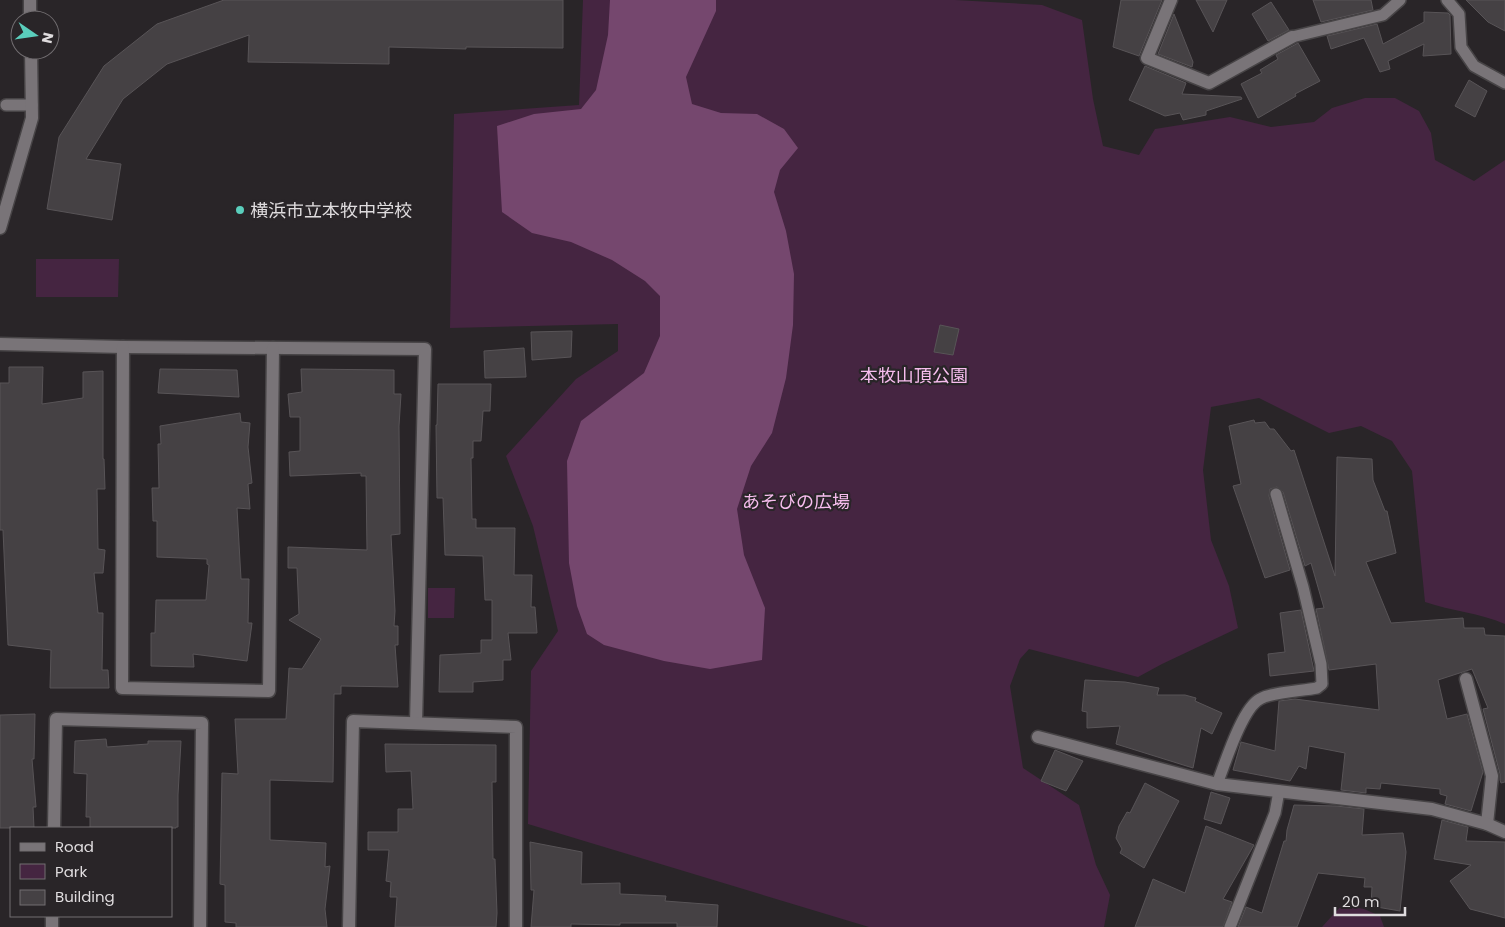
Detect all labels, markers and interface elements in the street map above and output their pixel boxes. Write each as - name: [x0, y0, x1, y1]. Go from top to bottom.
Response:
- north arrow: [10, 10, 60, 60]
- text: N: [37, 31, 59, 45]
- place label: 横浜市立本牧中学校: [250, 198, 412, 223]
- marker: 横浜市立本牧中学校: [234, 204, 246, 216]
- park label: 本牧山頂公園: [860, 363, 968, 388]
- park label: あそびの広場: [742, 489, 850, 514]
- legend: [10, 827, 172, 917]
- text: Road: [55, 836, 94, 857]
- text: Park: [55, 861, 87, 882]
- scale bar: [1335, 884, 1405, 916]
- text: Building: [55, 886, 115, 907]
- text: 20 m: [1342, 891, 1380, 912]

